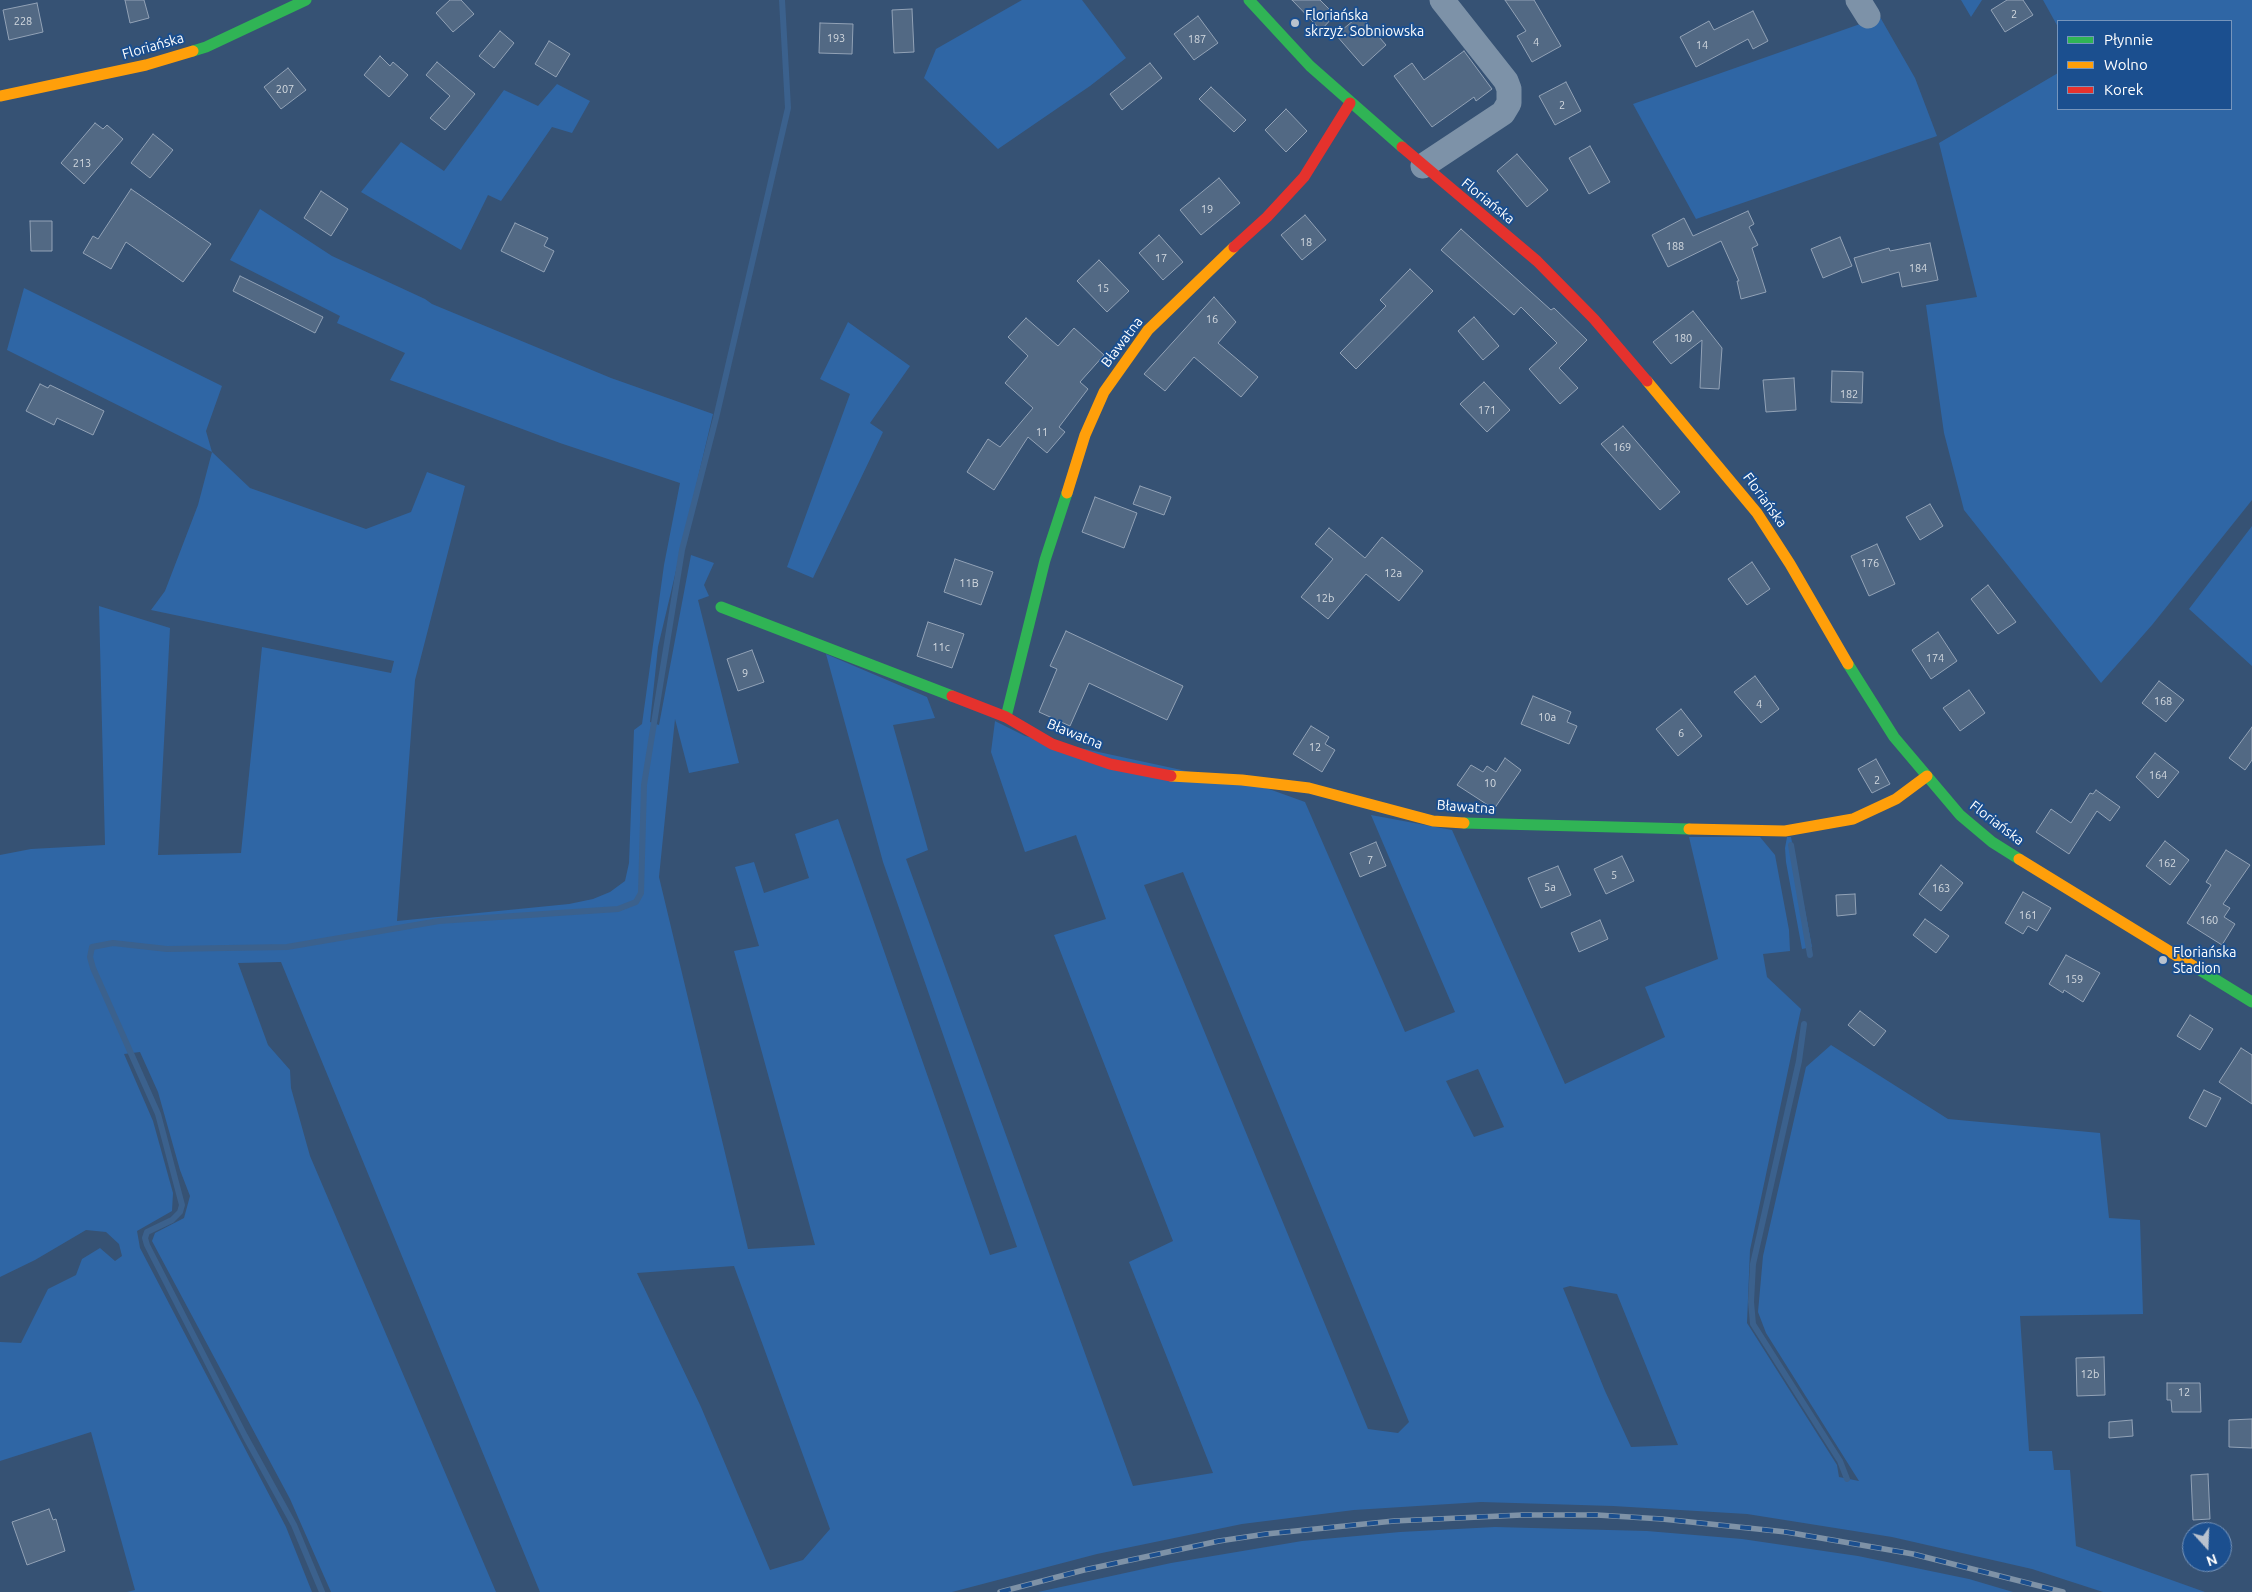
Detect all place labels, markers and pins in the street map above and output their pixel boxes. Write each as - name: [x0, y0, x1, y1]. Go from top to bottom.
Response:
- place label: Floriańska skrzyż. Sobniowska: [1305, 7, 1424, 40]
- marker: Floriańska skrzyż. Sobniowska: [1289, 17, 1301, 29]
- place label: Floriańska Stadion: [2173, 944, 2236, 976]
- marker: Floriańska Stadion: [2157, 954, 2169, 966]

